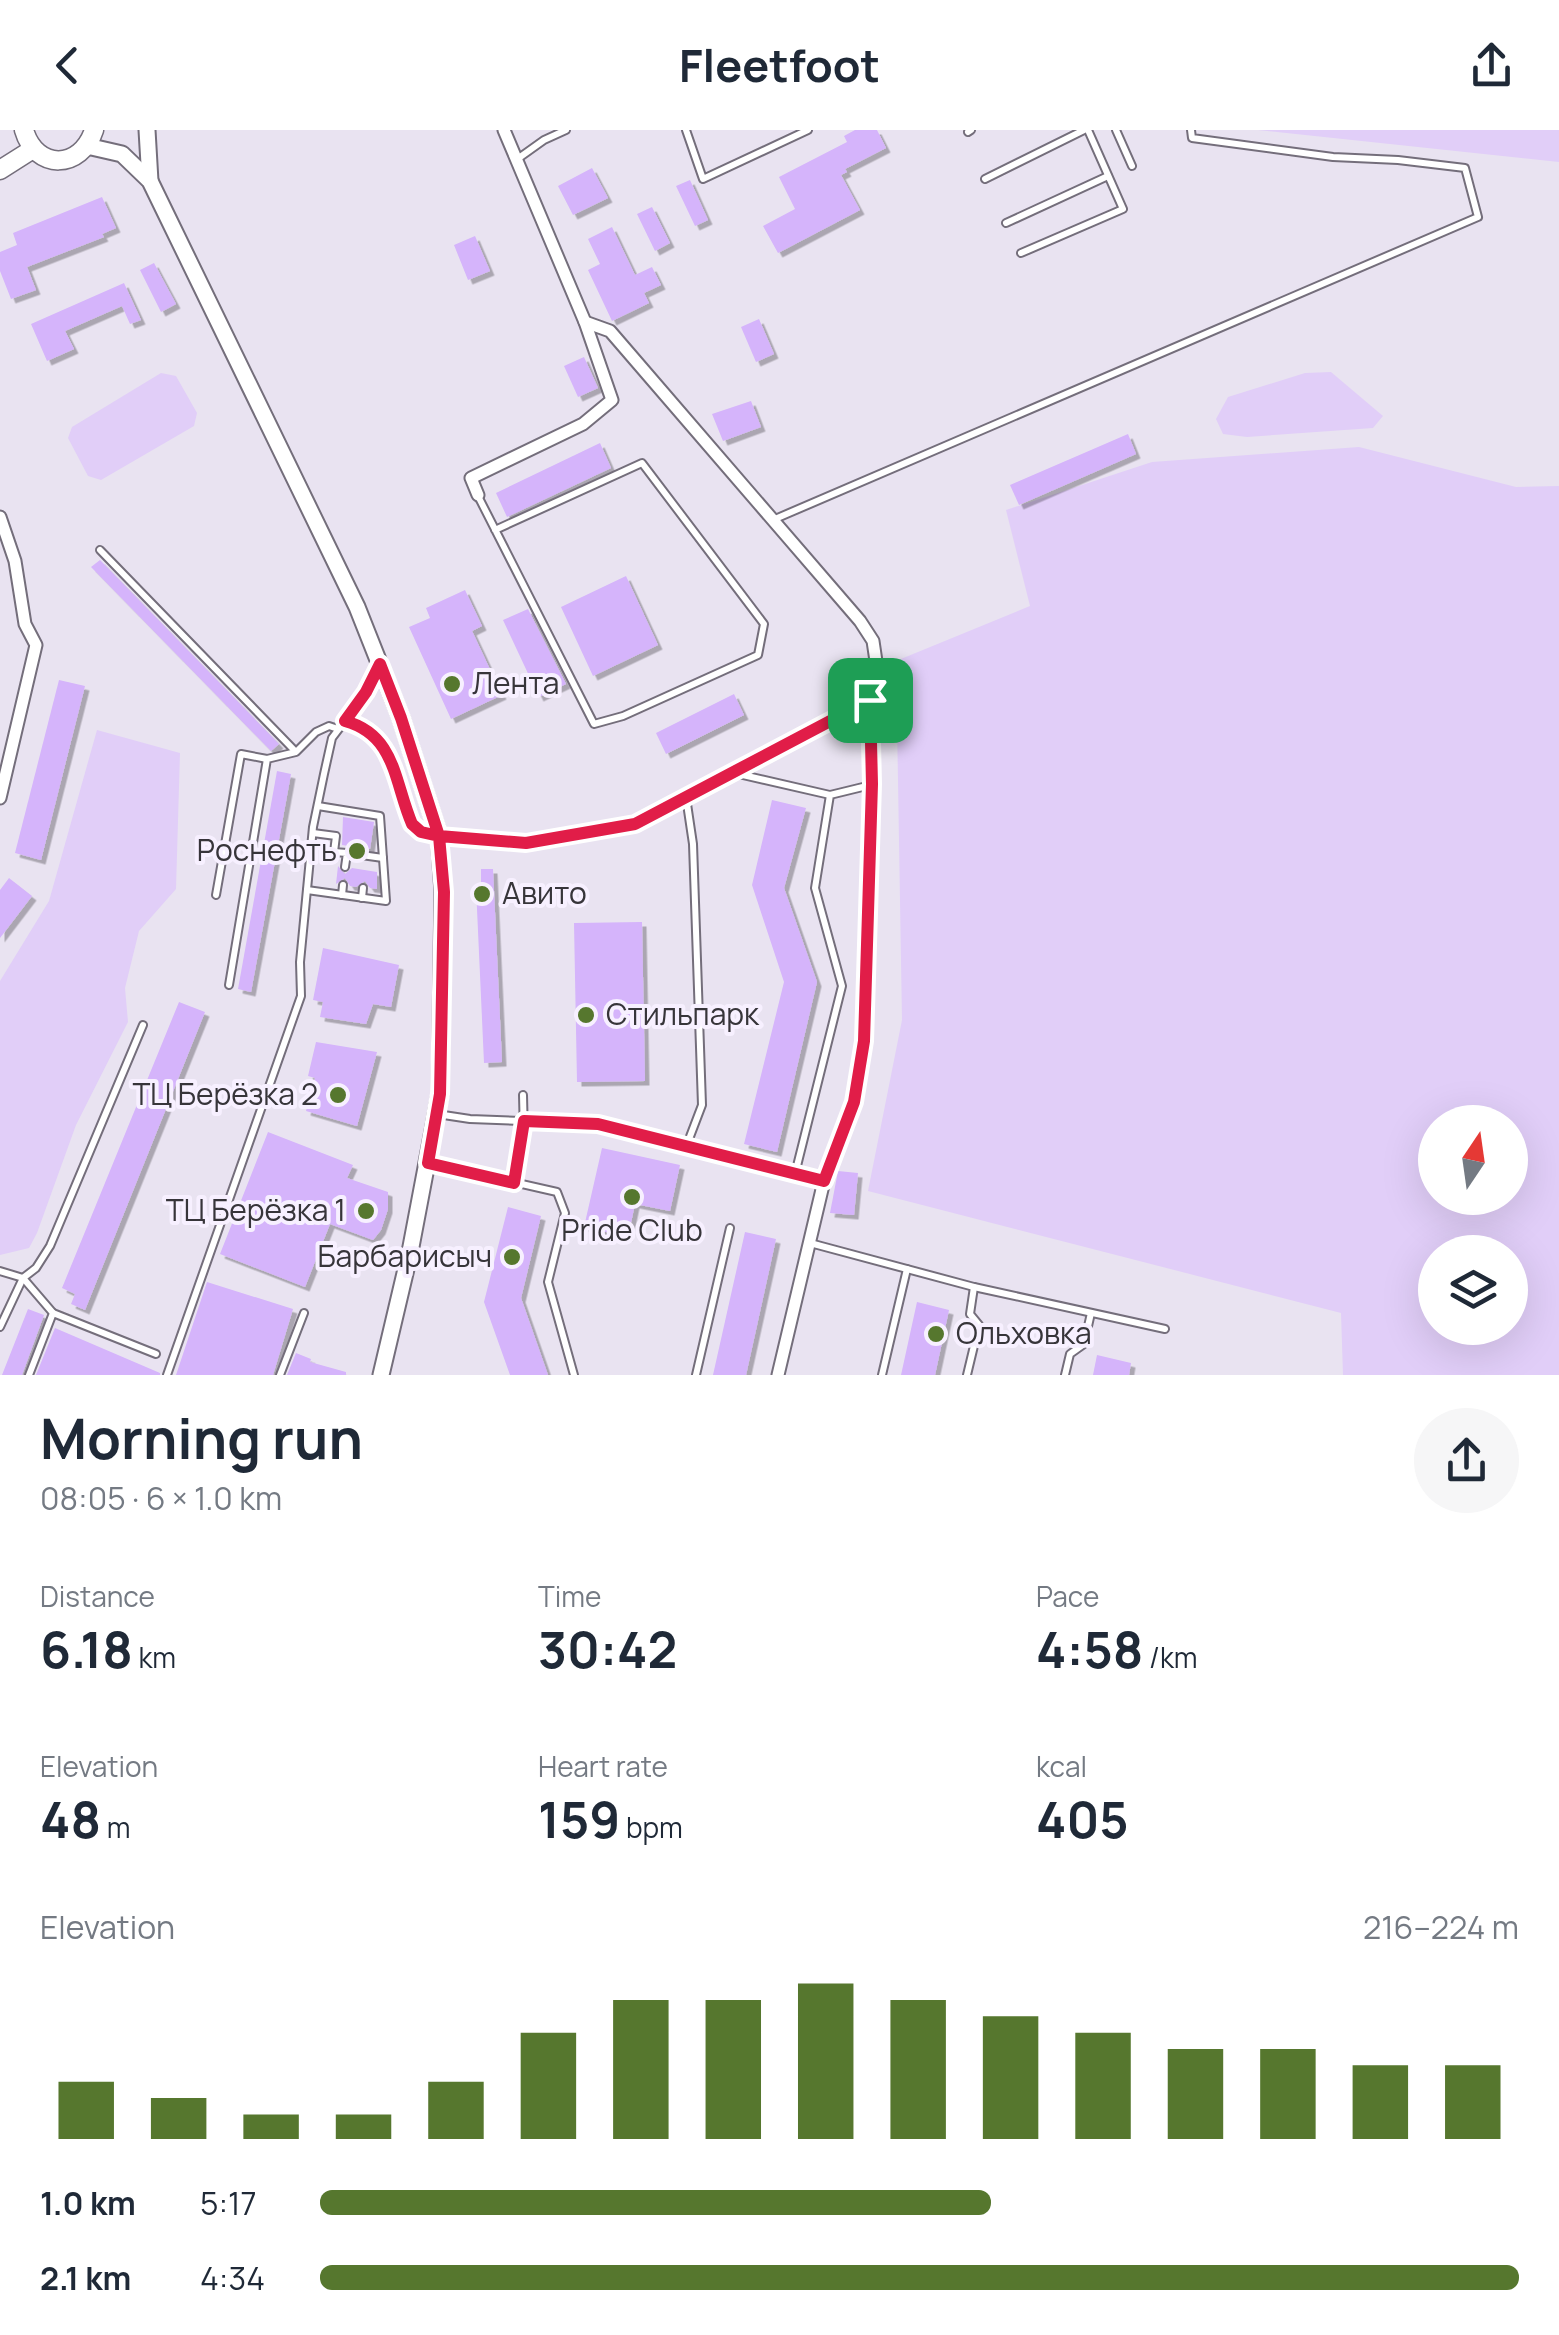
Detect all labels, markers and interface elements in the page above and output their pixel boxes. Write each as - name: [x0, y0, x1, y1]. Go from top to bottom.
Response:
- text: Fleetfoot: [679, 34, 880, 96]
- icon: back: [40, 38, 95, 93]
- icon: share: [1464, 38, 1519, 93]
- pin: [828, 658, 913, 743]
- place label: Лента: [472, 662, 560, 703]
- marker: Лента: [441, 673, 463, 695]
- icon: arrive: [843, 673, 898, 728]
- place label: Роснефть: [197, 829, 337, 870]
- marker: Роснефть: [346, 840, 368, 862]
- place label: Авито: [502, 872, 587, 913]
- marker: Авито: [471, 883, 493, 905]
- place label: Стильпарк: [606, 993, 760, 1034]
- marker: Стильпарк: [575, 1004, 597, 1026]
- place label: ТЦ Берёзка 2: [132, 1073, 318, 1114]
- marker: ТЦ Берёзка 2: [327, 1084, 349, 1106]
- north arrow: [1418, 1105, 1528, 1215]
- map controls: [1418, 1105, 1528, 1345]
- marker: Pride Club: [621, 1186, 643, 1208]
- place label: ТЦ Берёзка 1: [166, 1189, 346, 1230]
- marker: ТЦ Берёзка 1: [355, 1200, 377, 1222]
- place label: Pride Club: [561, 1209, 703, 1250]
- place label: Барбарисыч: [317, 1235, 492, 1276]
- button: layers: [1418, 1235, 1528, 1345]
- marker: Барбарисыч: [501, 1246, 523, 1268]
- place label: Ольховка: [956, 1312, 1092, 1353]
- marker: Ольховка: [925, 1323, 947, 1345]
- text: Morning run: [40, 1400, 363, 1476]
- button: share: [1414, 1408, 1519, 1513]
- text: 08:05 · 6 × 1.0 km: [40, 1476, 282, 1520]
- text: Distance: [40, 1577, 155, 1615]
- text: Time: [538, 1577, 601, 1615]
- text: Pace: [1036, 1577, 1099, 1615]
- text: 6.18: [40, 1615, 133, 1683]
- text: 30:42: [538, 1615, 677, 1683]
- text: 4:58: [1036, 1615, 1143, 1683]
- text: km: [133, 1638, 176, 1676]
- text: /km: [1143, 1638, 1198, 1676]
- text: Elevation: [40, 1747, 158, 1785]
- text: Heart rate: [538, 1747, 668, 1785]
- text: kcal: [1036, 1747, 1087, 1785]
- text: 48: [40, 1785, 101, 1853]
- text: 159: [538, 1785, 620, 1853]
- text: 405: [1036, 1785, 1129, 1853]
- text: m: [101, 1808, 130, 1846]
- text: bpm: [620, 1808, 683, 1846]
- text: Elevation: [40, 1905, 175, 1949]
- text: 216–224 m: [1363, 1905, 1519, 1949]
- text: 1.0 km: [40, 2181, 136, 2225]
- text: 5:17: [200, 2181, 257, 2225]
- text: 2.1 km: [40, 2256, 131, 2300]
- text: 4:34: [200, 2256, 265, 2300]

